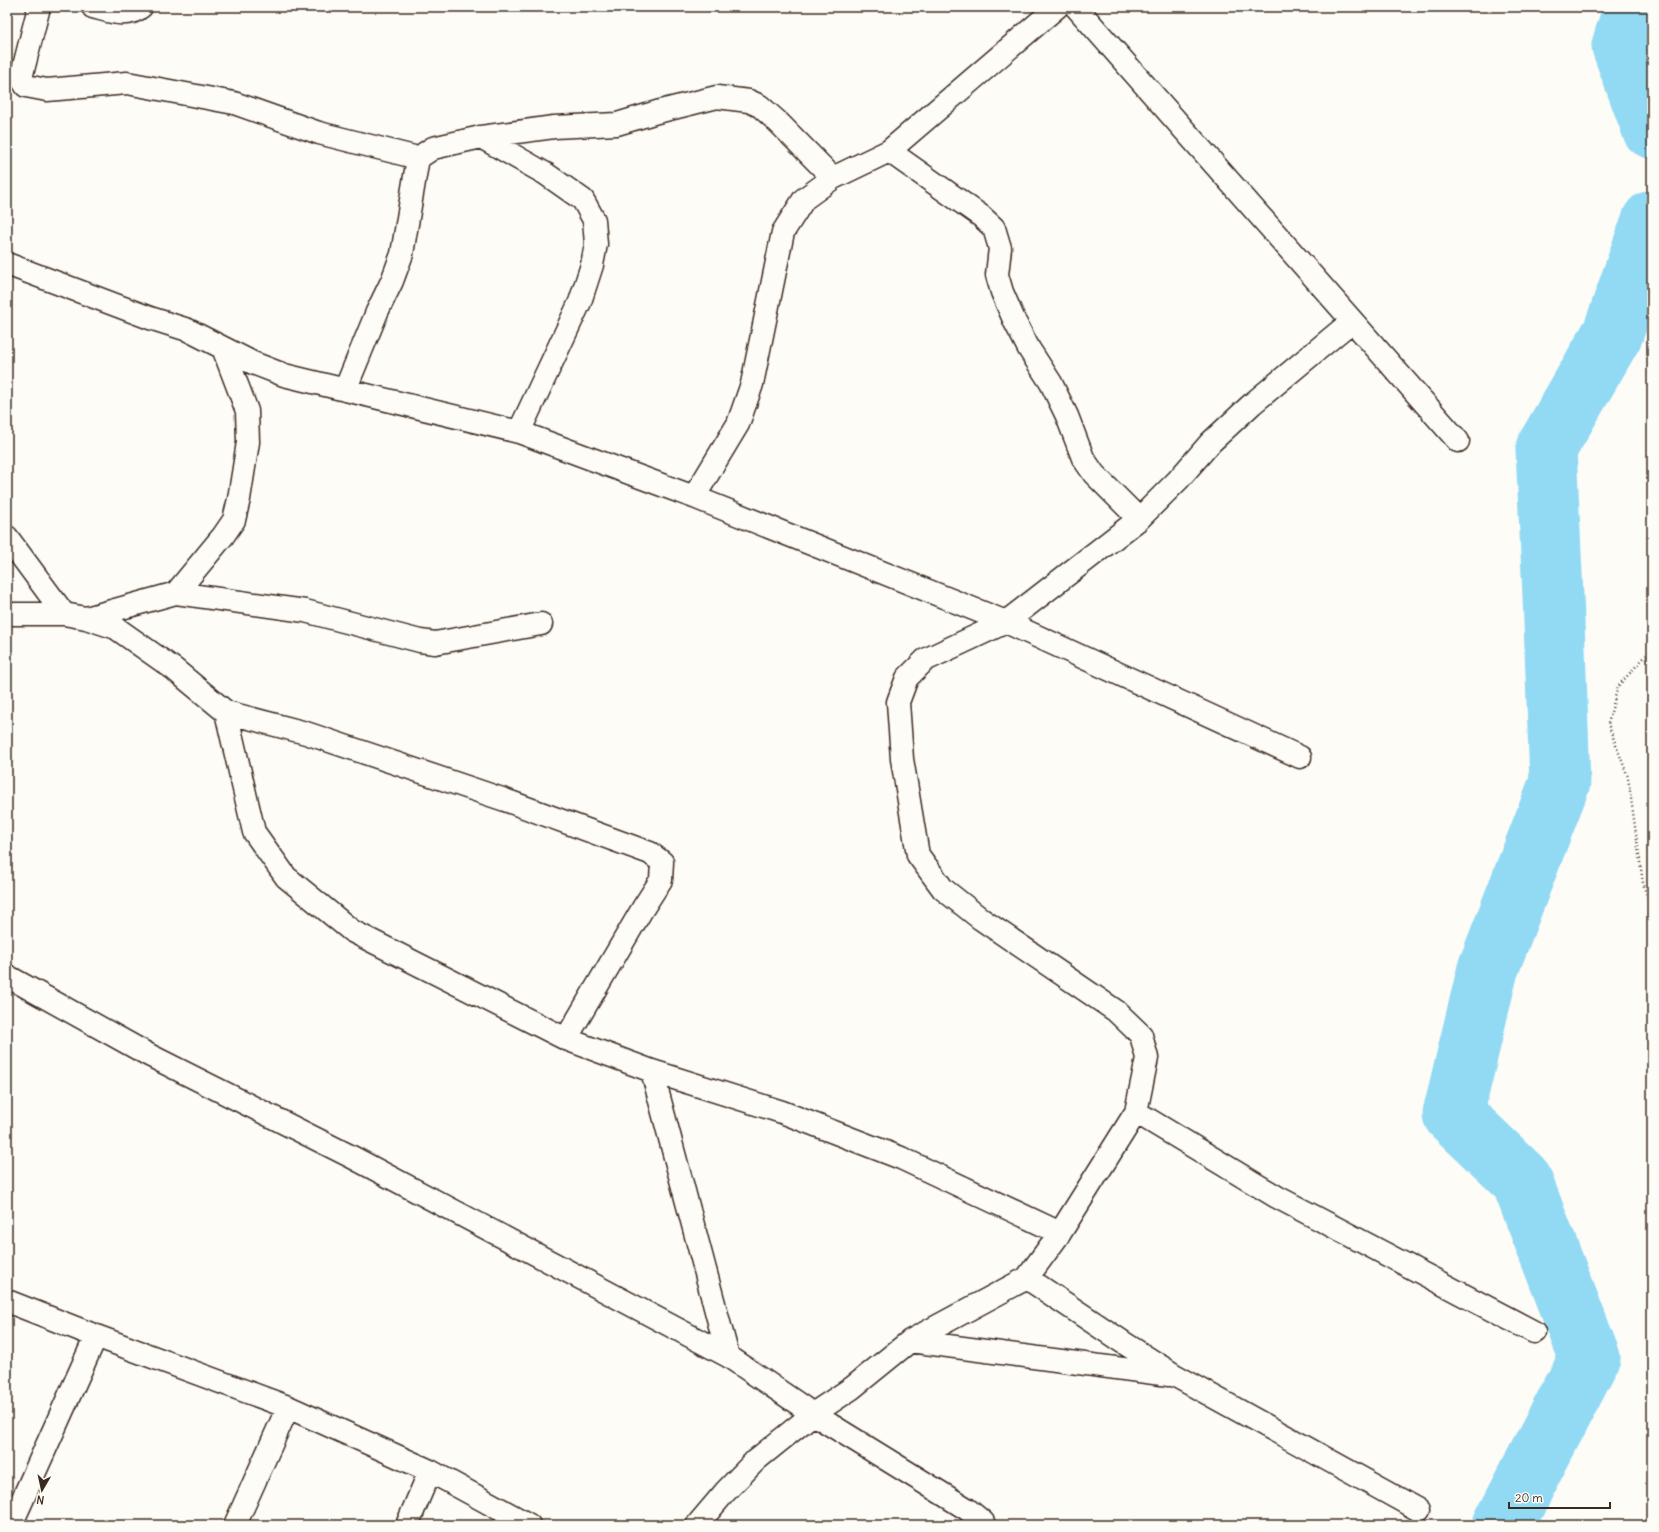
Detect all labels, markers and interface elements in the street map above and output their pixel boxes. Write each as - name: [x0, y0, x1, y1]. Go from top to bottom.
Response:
- north arrow: [22, 1470, 62, 1510]
- scale bar: [1509, 1484, 1610, 1510]
- text: 20 m: [1515, 1490, 1543, 1505]
- text: N: [36, 1492, 45, 1507]

